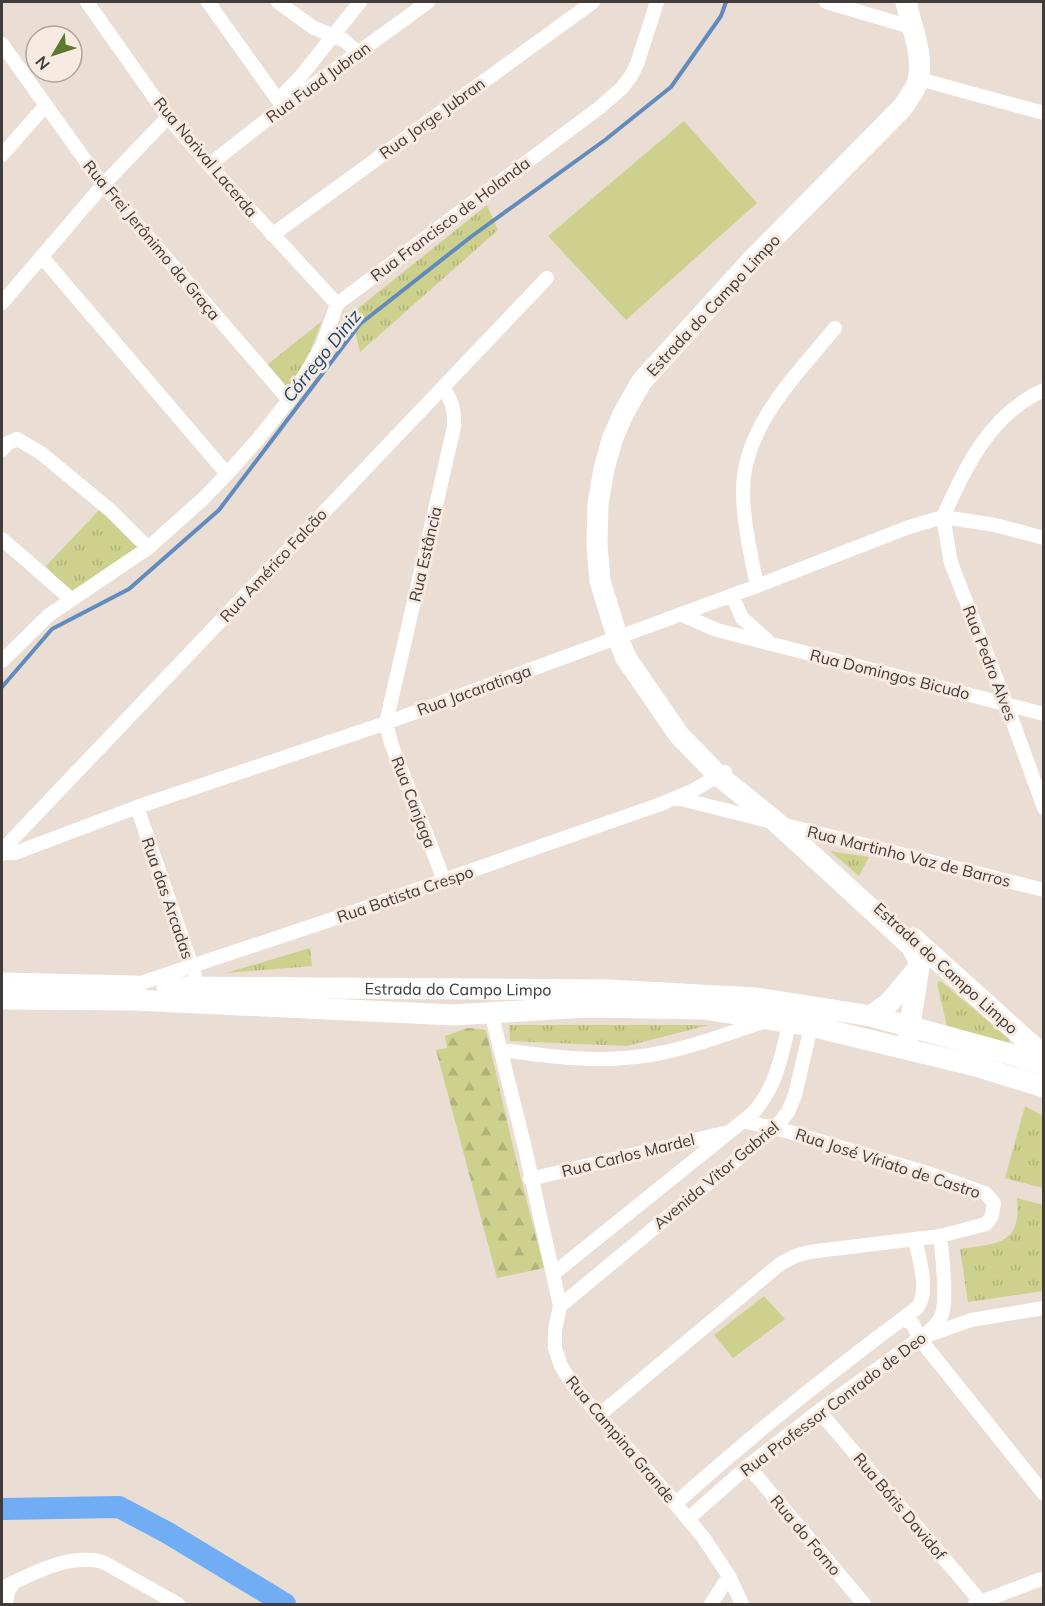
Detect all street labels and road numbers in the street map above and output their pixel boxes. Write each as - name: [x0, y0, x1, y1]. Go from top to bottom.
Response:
- street label: Rua Fuad Jubran: [262, 37, 374, 127]
- street label: Rua Jorge Jubran: [375, 73, 489, 163]
- street label: Rua Norival Lacerda: [150, 93, 262, 221]
- street label: Rua Francisco de Holanda: [366, 153, 534, 285]
- street label: Rua Frei Jerônimo da Graça: [79, 156, 225, 324]
- street label: Estrada do Campo Limpo: [642, 230, 784, 380]
- street label: Rua Américo Falcão: [215, 504, 331, 626]
- street label: Rua Estância: [404, 504, 446, 604]
- street label: Rua Pedro Alves: [959, 602, 1021, 724]
- street label: Rua Domingos Bicudo: [808, 644, 972, 704]
- street label: Rua Jacaratinga: [414, 660, 534, 720]
- street label: Rua Canjaga: [387, 753, 441, 851]
- street label: Rua Martinho Vaz de Barros: [805, 821, 1013, 891]
- street label: Rua das Arcadas: [138, 834, 198, 962]
- street label: Rua Batista Crespo: [334, 861, 476, 927]
- street label: Estrada do Campo Limpo: [870, 898, 1022, 1038]
- street label: Estrada do Campo Limpo: [364, 978, 552, 1000]
- street label: Avenida Vitor Gabriel: [649, 1117, 783, 1233]
- street label: Rua José Víriato de Castro: [793, 1124, 983, 1202]
- street label: Rua Carlos Mardel: [559, 1129, 697, 1181]
- street label: Rua Professor Conrado de Deo: [736, 1328, 930, 1480]
- street label: Rua Campina Grande: [562, 1371, 680, 1507]
- street label: Rua Bóris Davidof: [849, 1448, 951, 1564]
- street label: Rua do Forno: [766, 1491, 846, 1579]

